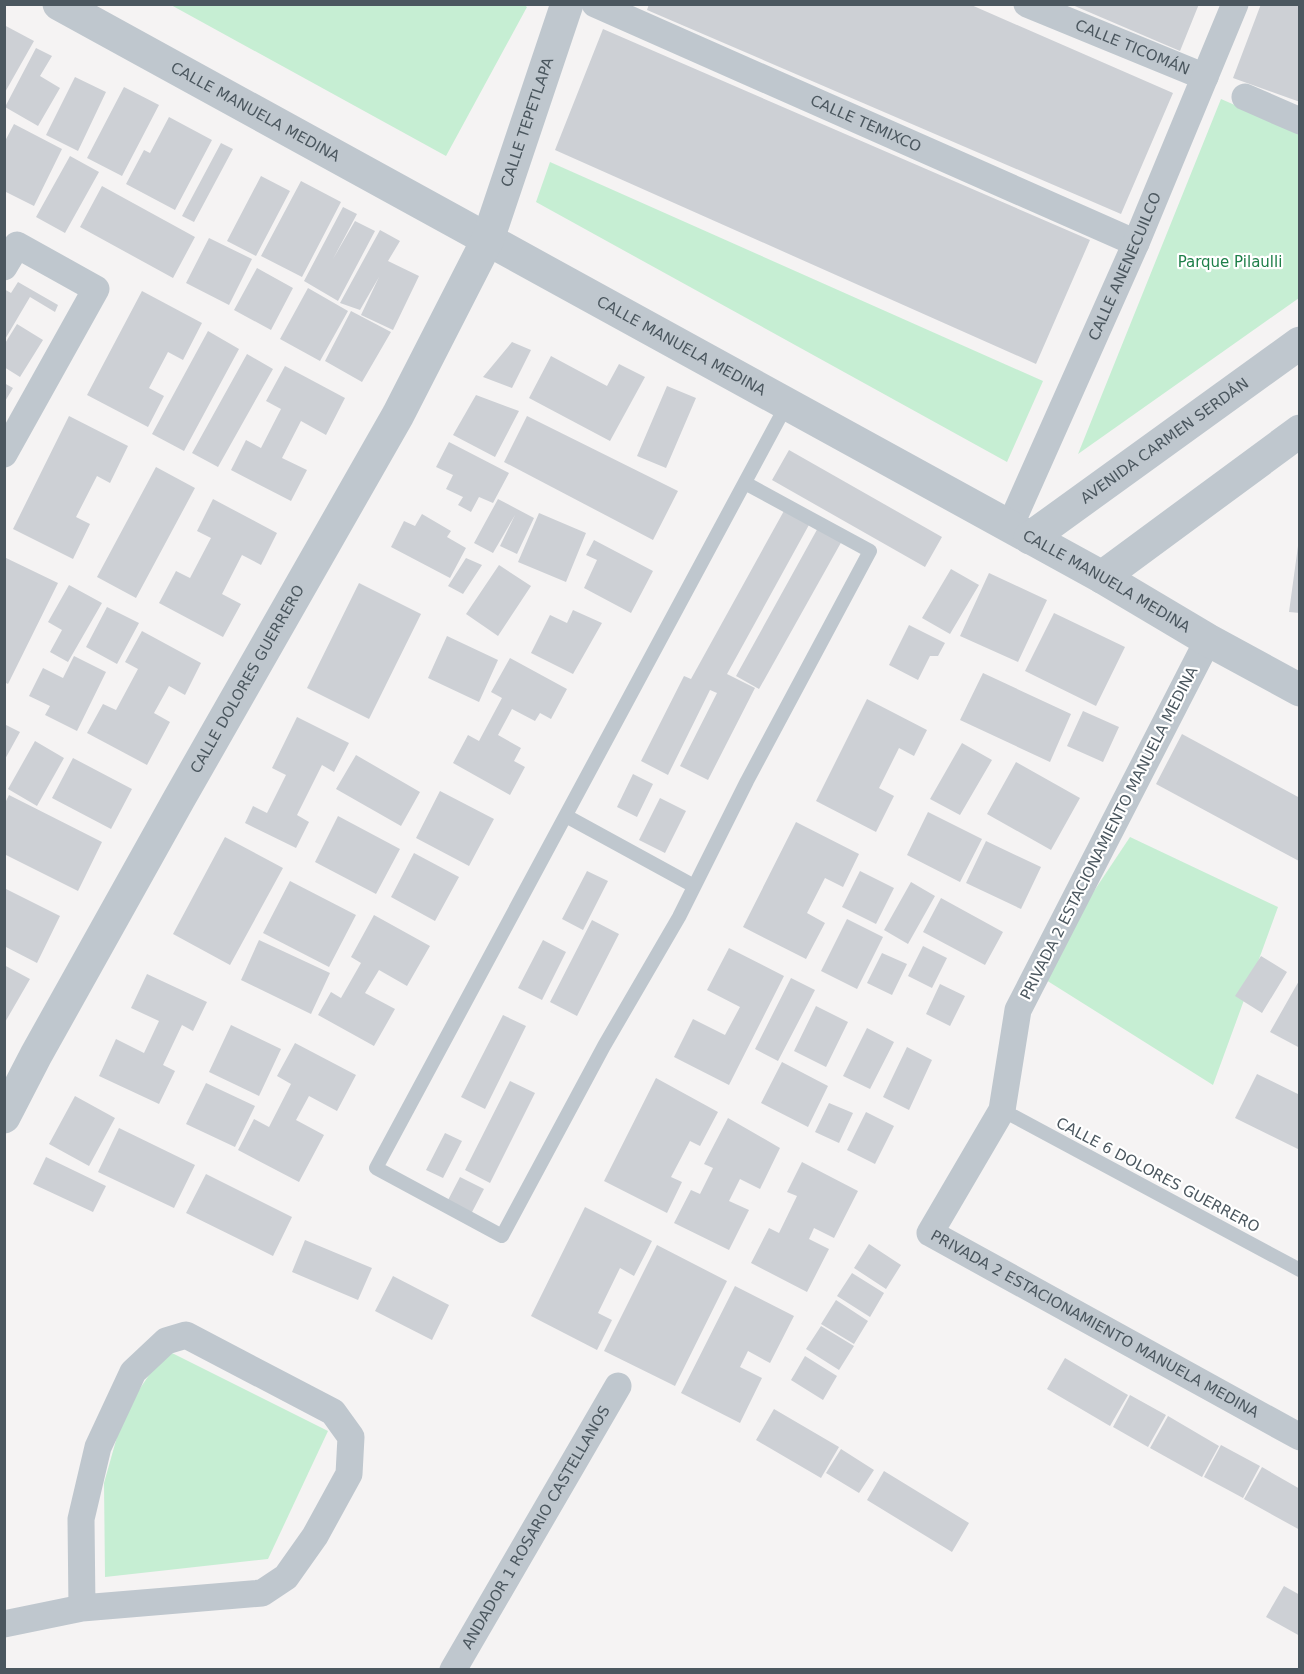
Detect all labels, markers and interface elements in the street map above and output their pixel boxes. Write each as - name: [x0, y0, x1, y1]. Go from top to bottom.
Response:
- street label: CALLE TICOMÁN: [1073, 16, 1192, 79]
- street label: CALLE TEPETLAPA: [497, 54, 558, 189]
- street label: CALLE MANUELA MEDINA: [168, 58, 344, 166]
- street label: CALLE TEMIXCO: [808, 91, 924, 156]
- street label: CALLE ANENECUILCO: [1085, 189, 1165, 343]
- park label: Parque Pilaulli: [1178, 253, 1282, 271]
- street label: CALLE MANUELA MEDINA: [594, 292, 770, 400]
- street label: AVENIDA CARMEN SERDÁN: [1077, 374, 1252, 508]
- street label: CALLE MANUELA MEDINA: [1019, 526, 1194, 637]
- street label: CALLE DOLORES GUERRERO: [187, 582, 308, 776]
- street label: PRIVADA 2 ESTACIONAMIENTO MANUELA MEDINA: [1017, 663, 1202, 1003]
- street label: CALLE 6 DOLORES GUERRERO: [1053, 1114, 1263, 1236]
- street label: PRIVADA 2 ESTACIONAMIENTO MANUELA MEDINA: [928, 1226, 1263, 1422]
- street label: ANDADOR 1 ROSARIO CASTELLANOS: [458, 1402, 614, 1652]

